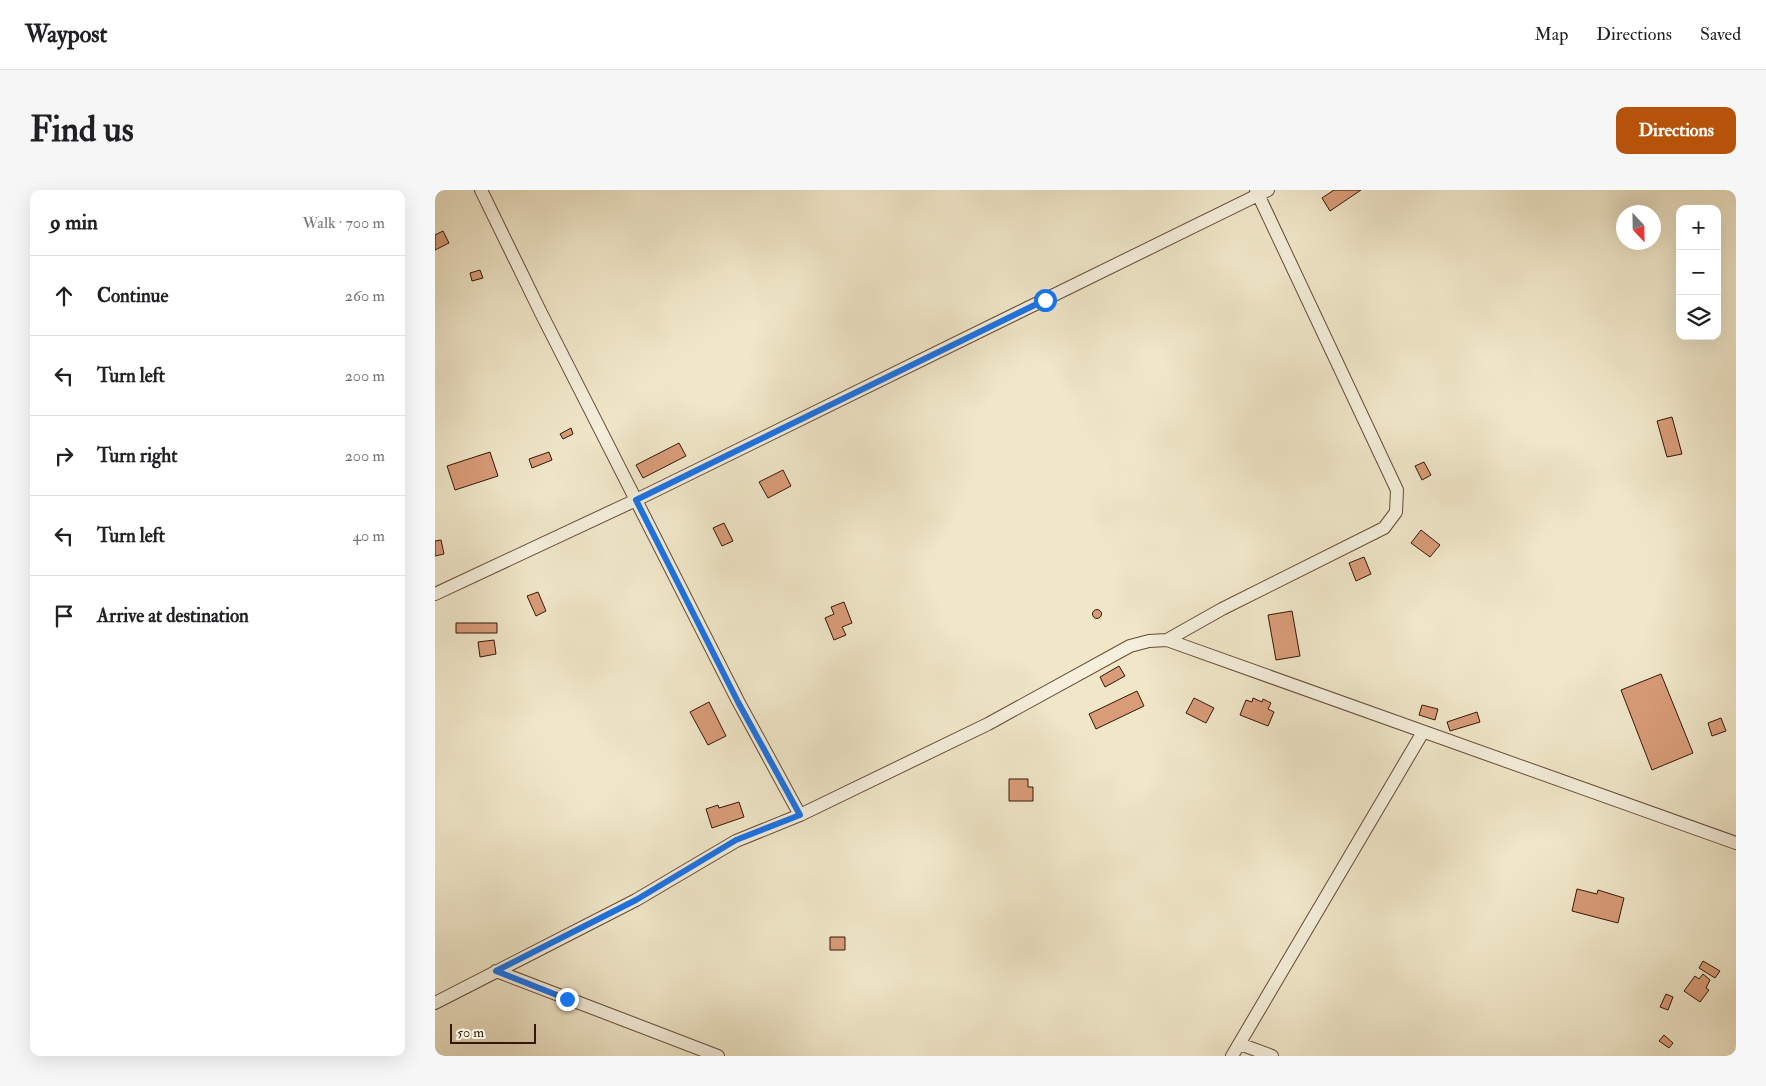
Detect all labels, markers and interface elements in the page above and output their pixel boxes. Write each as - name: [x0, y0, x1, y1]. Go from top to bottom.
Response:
- text: Waypost: [25, 19, 107, 50]
- text: Map: [1535, 23, 1568, 46]
- text: Directions: [1596, 23, 1672, 46]
- text: Saved: [1700, 23, 1741, 46]
- button: Directions: [1616, 107, 1736, 154]
- text: Find us: [30, 108, 134, 152]
- north arrow: [1616, 205, 1661, 250]
- map controls: [1676, 205, 1721, 340]
- button: +: [1676, 205, 1721, 250]
- text: 9 min: [50, 209, 98, 236]
- text: Walk · 700 m: [302, 213, 385, 233]
- button: −: [1676, 250, 1721, 295]
- icon: ahead: [50, 282, 78, 310]
- text: Continue: [97, 284, 168, 308]
- text: 260 m: [345, 286, 385, 306]
- route start: [1034, 289, 1057, 312]
- button: layers: [1676, 295, 1721, 340]
- icon: left: [50, 362, 78, 390]
- text: Turn left: [97, 364, 165, 388]
- text: 200 m: [345, 366, 385, 386]
- icon: right: [50, 442, 78, 470]
- text: Turn right: [97, 444, 177, 468]
- text: 200 m: [345, 446, 385, 466]
- icon: left: [50, 522, 78, 550]
- text: Turn left: [97, 524, 165, 548]
- text: 40 m: [352, 526, 385, 546]
- icon: arrive: [50, 602, 78, 630]
- text: Arrive at destination: [97, 604, 249, 628]
- route end: [556, 988, 579, 1011]
- scale bar: [450, 1021, 536, 1044]
- text: 50 m: [457, 1024, 484, 1041]

